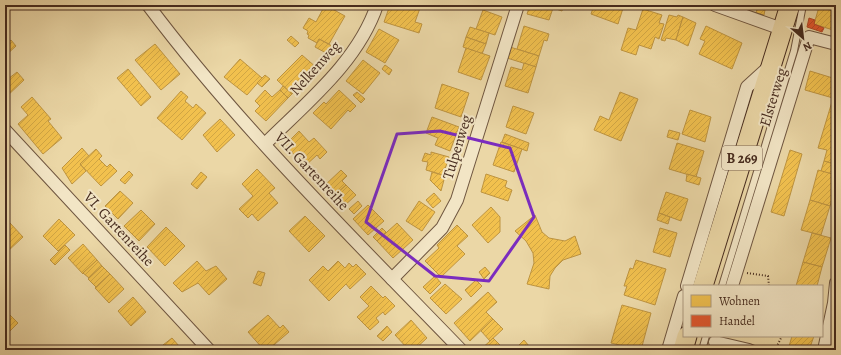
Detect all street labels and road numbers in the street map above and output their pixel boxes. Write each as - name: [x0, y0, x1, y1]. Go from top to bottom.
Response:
- street label: Nelkenweg: [285, 36, 345, 100]
- street label: Elsterweg: [755, 65, 792, 129]
- street label: Tulpenweg: [438, 112, 476, 182]
- street label: VII. Gartenreihe: [270, 127, 354, 215]
- road number: B 269: [722, 146, 762, 170]
- street label: VI. Gartenreihe: [79, 187, 159, 271]

